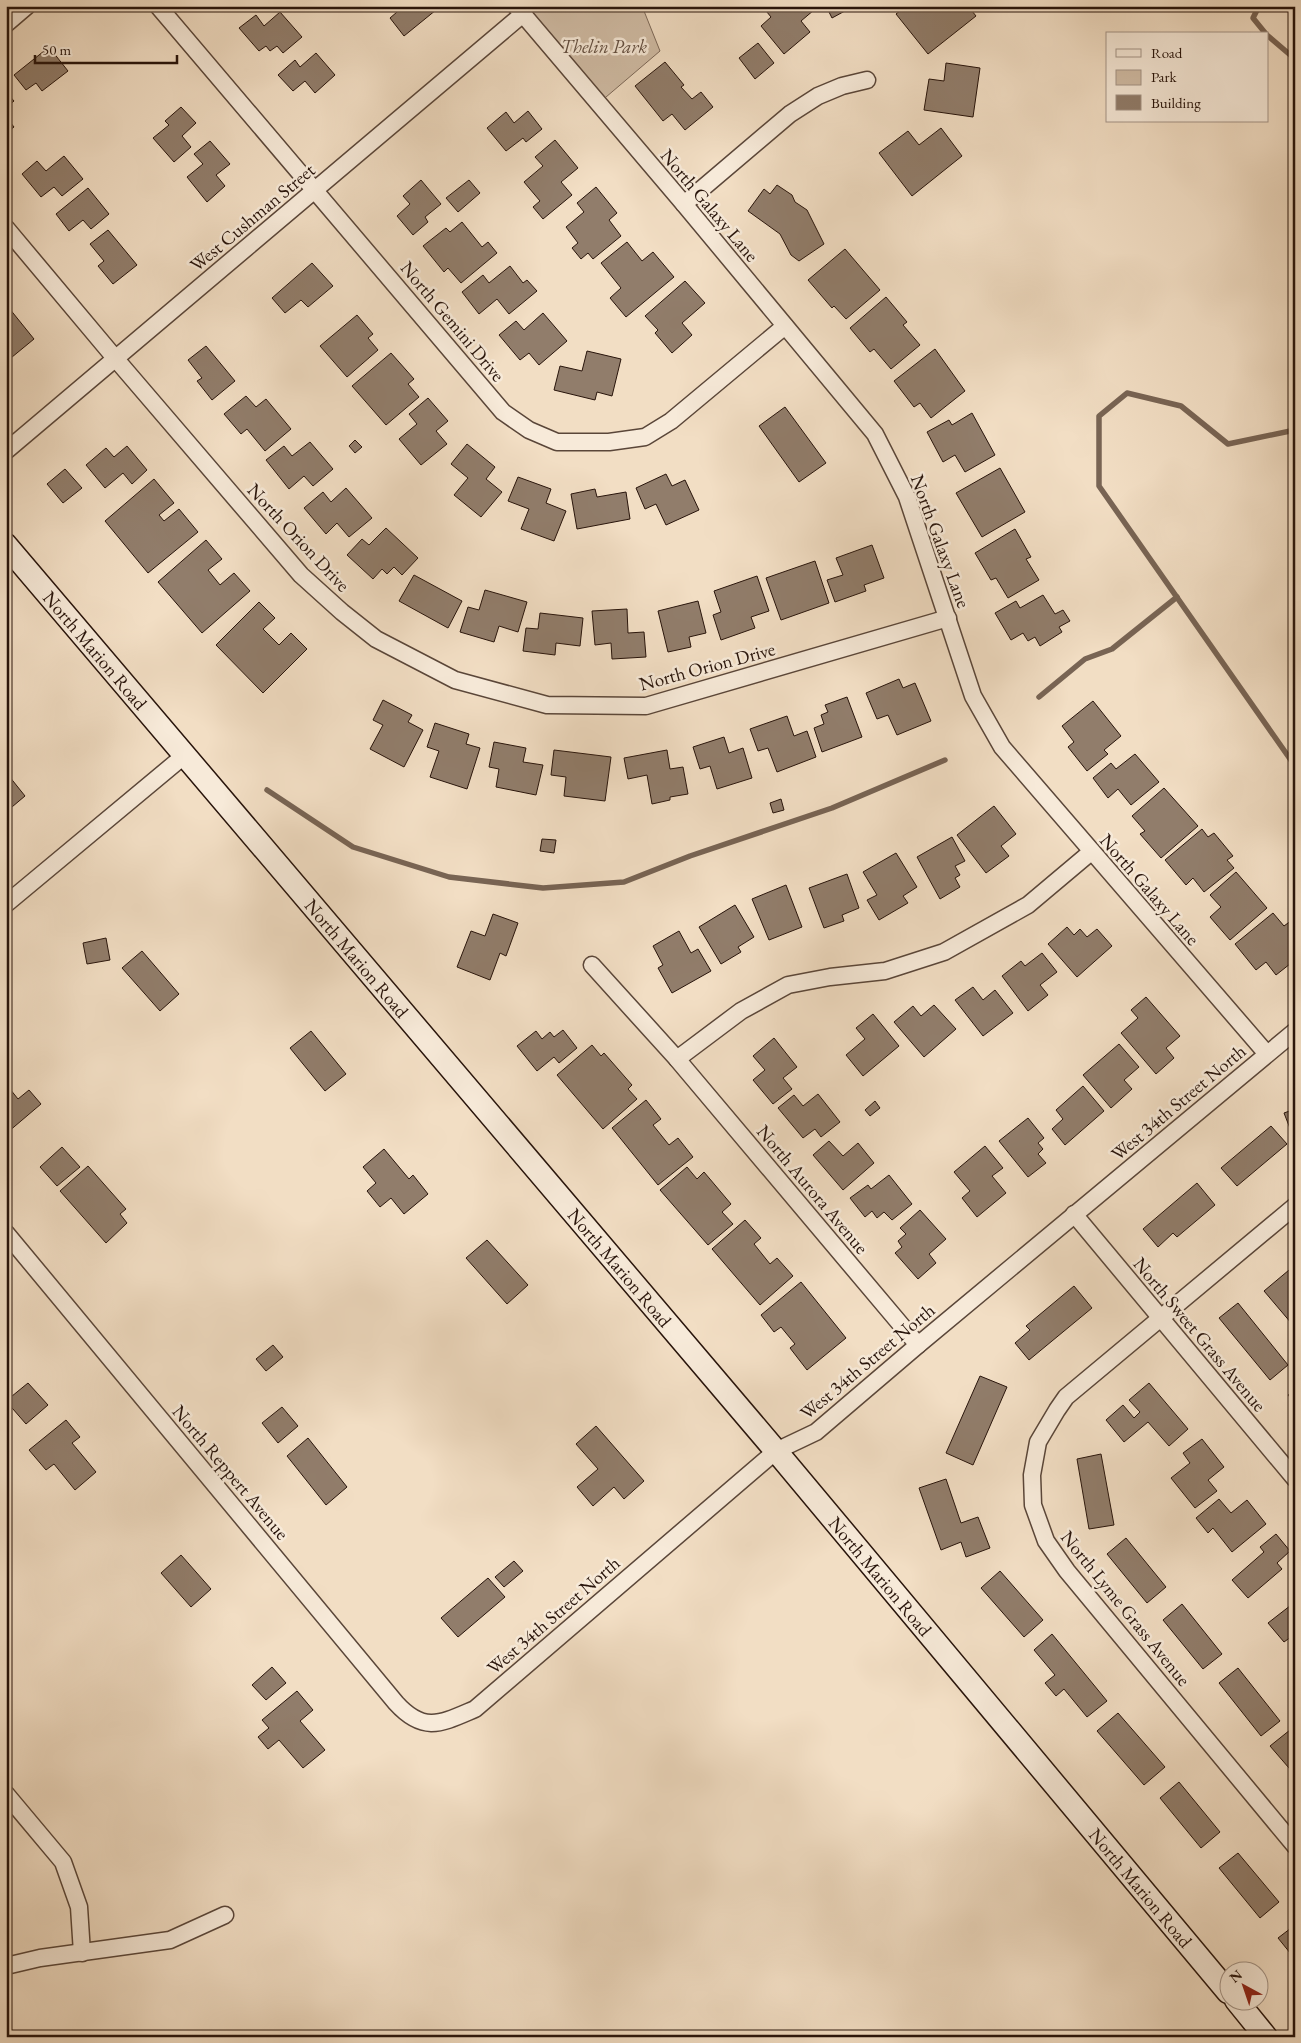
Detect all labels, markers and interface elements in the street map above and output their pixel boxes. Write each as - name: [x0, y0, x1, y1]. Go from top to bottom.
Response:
- scale bar: [35, 32, 178, 64]
- legend: [1106, 32, 1268, 122]
- park label: Thelin Park: [561, 34, 648, 59]
- text: 50 m: [42, 40, 71, 59]
- text: Road: [1151, 43, 1183, 62]
- text: Park: [1151, 67, 1178, 86]
- text: Building: [1151, 93, 1201, 112]
- street label: North Galaxy Lane: [655, 144, 764, 267]
- street label: West Cushman Street: [184, 158, 320, 277]
- street label: North Gemini Drive: [395, 256, 510, 387]
- street label: North Galaxy Lane: [905, 471, 976, 611]
- street label: North Orion Drive: [242, 478, 355, 597]
- street label: North Marion Road: [37, 586, 153, 716]
- street label: North Orion Drive: [636, 636, 778, 697]
- street label: North Galaxy Lane: [1094, 828, 1205, 950]
- street label: North Marion Road: [299, 894, 415, 1023]
- street label: West 34th Street North: [1106, 1038, 1251, 1166]
- street label: North Aurora Avenue: [751, 1119, 874, 1259]
- street label: North Marion Road: [562, 1203, 678, 1333]
- street label: North Sweet Grass Avenue: [1128, 1252, 1272, 1417]
- street label: West 34th Street North: [795, 1297, 940, 1425]
- street label: North Reppert Avenue: [167, 1400, 295, 1545]
- street label: North Marion Road: [823, 1511, 938, 1642]
- street label: North Lyme Grass Avenue: [1055, 1525, 1196, 1691]
- street label: West 34th Street North: [481, 1550, 625, 1680]
- street label: North Marion Road: [1083, 1823, 1198, 1953]
- north arrow: [1218, 1960, 1268, 2010]
- text: N: [1226, 1965, 1246, 1987]

